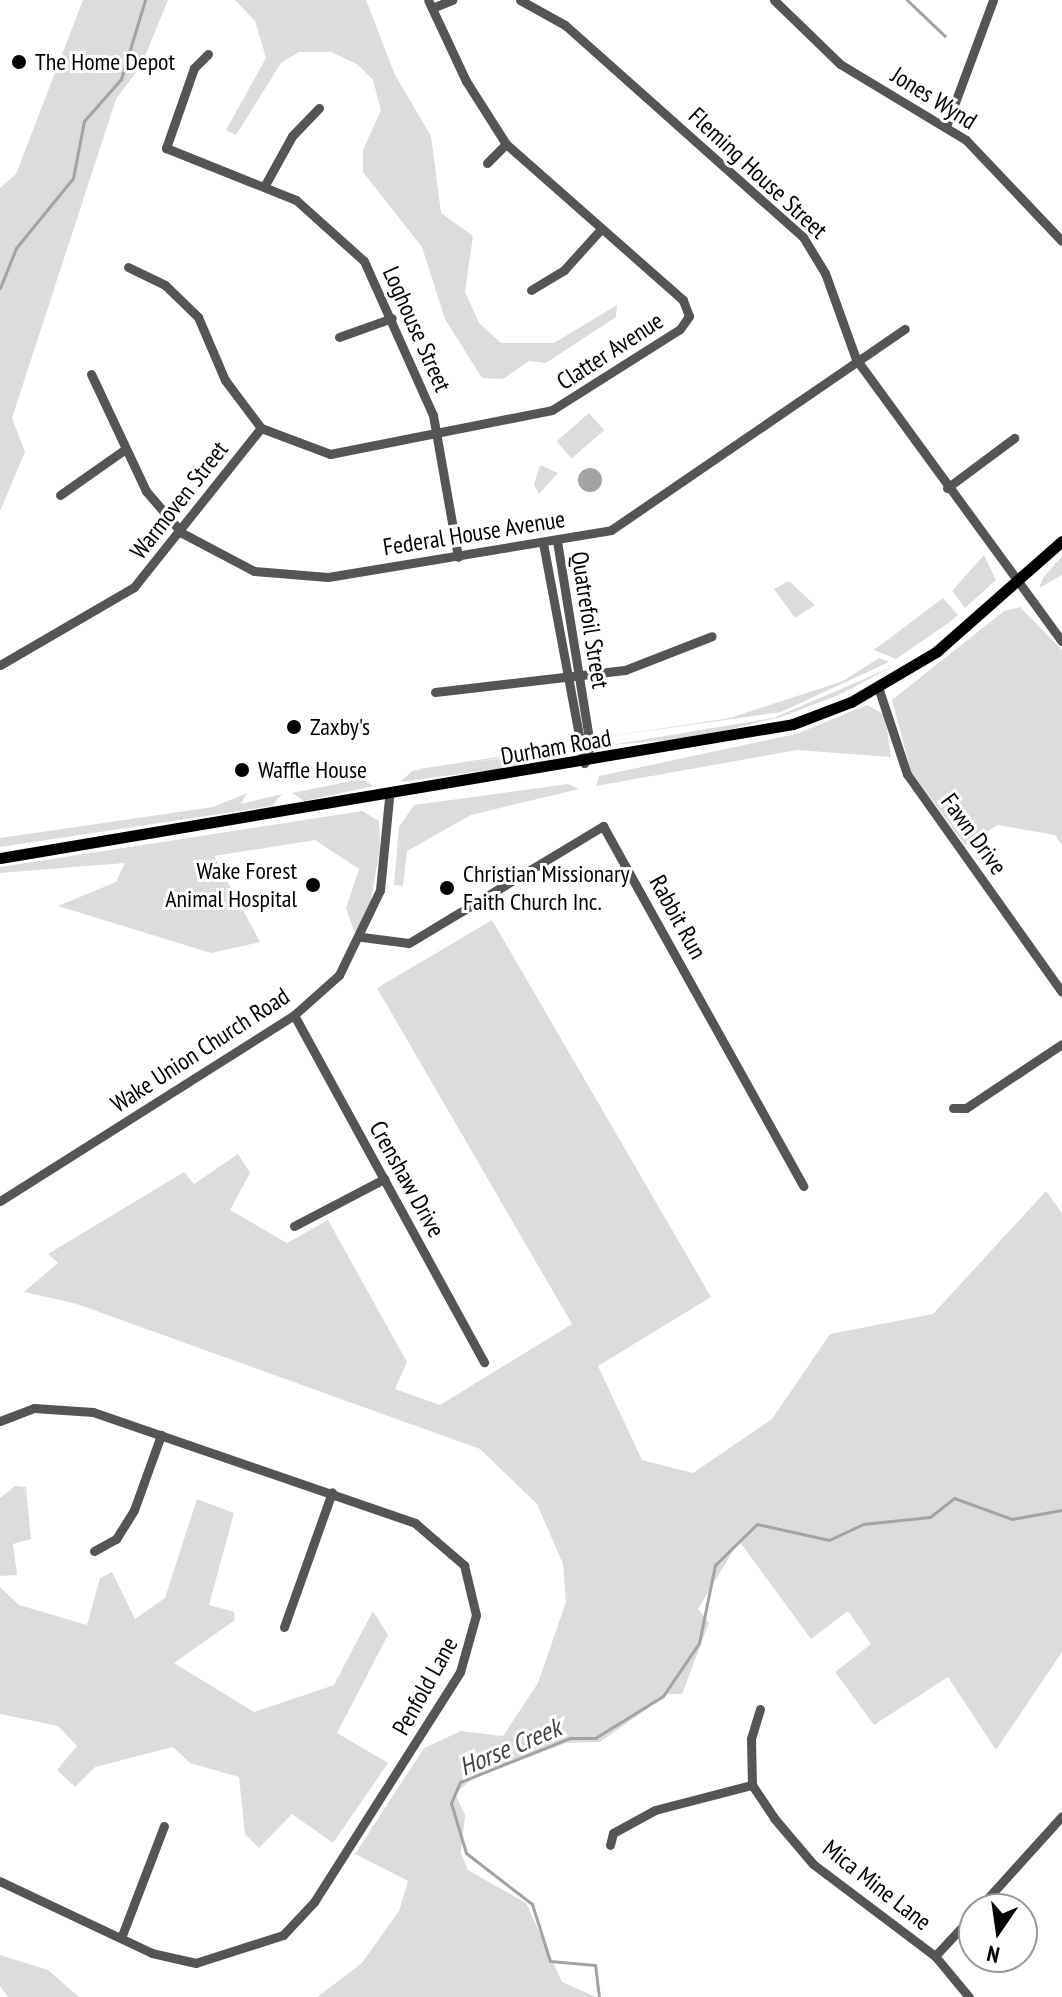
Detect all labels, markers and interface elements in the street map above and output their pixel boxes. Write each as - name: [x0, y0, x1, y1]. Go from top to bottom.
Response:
- place label: The Home Depot: [35, 48, 175, 76]
- marker: The Home Depot: [10, 53, 28, 71]
- street label: Jones Wynd: [886, 60, 982, 136]
- street label: Fleming House Street: [683, 102, 833, 244]
- street label: Loghouse Street: [377, 262, 457, 396]
- street label: Clatter Avenue: [551, 306, 669, 396]
- street label: Warmoven Street: [124, 435, 234, 565]
- street label: Federal House Avenue: [381, 504, 567, 562]
- street label: Quatrefoil Street: [565, 550, 615, 690]
- place label: Zaxby's: [310, 713, 370, 741]
- marker: Zaxby's: [285, 718, 303, 736]
- street label: Durham Road: [499, 723, 613, 771]
- place label: Waffle House: [258, 756, 367, 784]
- marker: Waffle House: [233, 761, 251, 779]
- street label: Fawn Drive: [935, 788, 1013, 880]
- place label: Wake Forest Animal Hospital: [165, 857, 297, 913]
- place label: Christian Missionary Faith Church Inc.: [463, 860, 630, 916]
- street label: Rabbit Run: [643, 870, 713, 964]
- marker: Wake Forest Animal Hospital: [304, 876, 322, 894]
- marker: Christian Missionary Faith Church Inc.: [438, 879, 456, 897]
- street label: Wake Union Church Road: [105, 982, 295, 1118]
- street label: Crenshaw Drive: [363, 1116, 451, 1242]
- street label: Penfold Lane: [386, 1632, 464, 1740]
- water label: Horse Creek: [454, 1712, 566, 1782]
- street label: Mica Mine Lane: [817, 1834, 937, 1936]
- north arrow: [958, 1893, 1038, 1973]
- text: N: [984, 1939, 1002, 1969]

